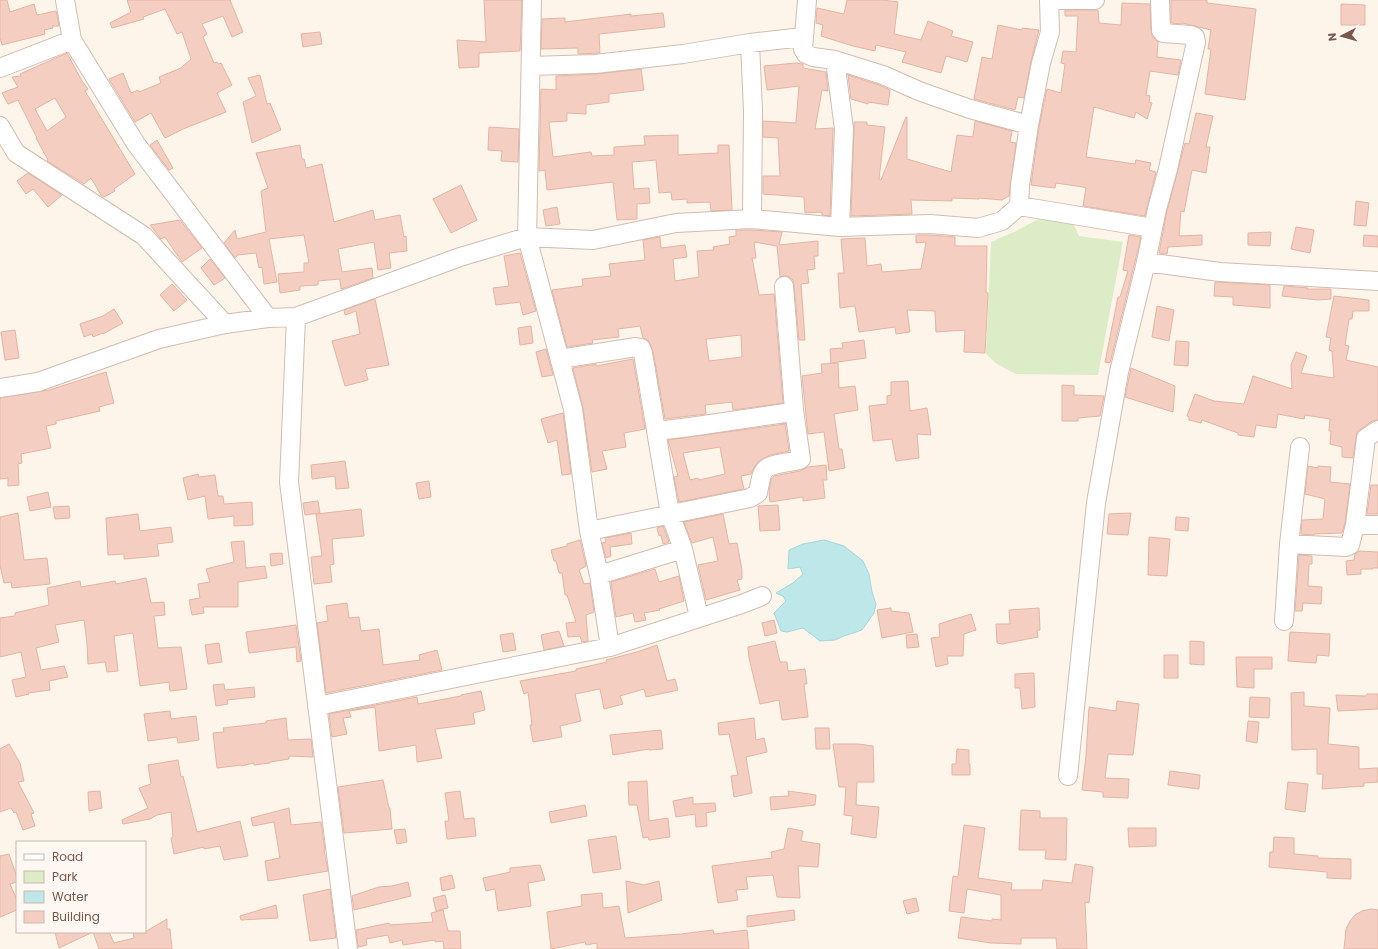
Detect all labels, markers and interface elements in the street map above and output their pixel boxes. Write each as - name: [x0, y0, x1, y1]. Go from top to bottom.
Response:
- north arrow: [1322, 16, 1362, 56]
- text: N: [1324, 32, 1340, 42]
- legend: [16, 841, 146, 933]
- text: Road: [52, 848, 83, 865]
- text: Park: [52, 868, 79, 885]
- text: Water: [52, 888, 89, 905]
- text: Building: [52, 908, 100, 925]

